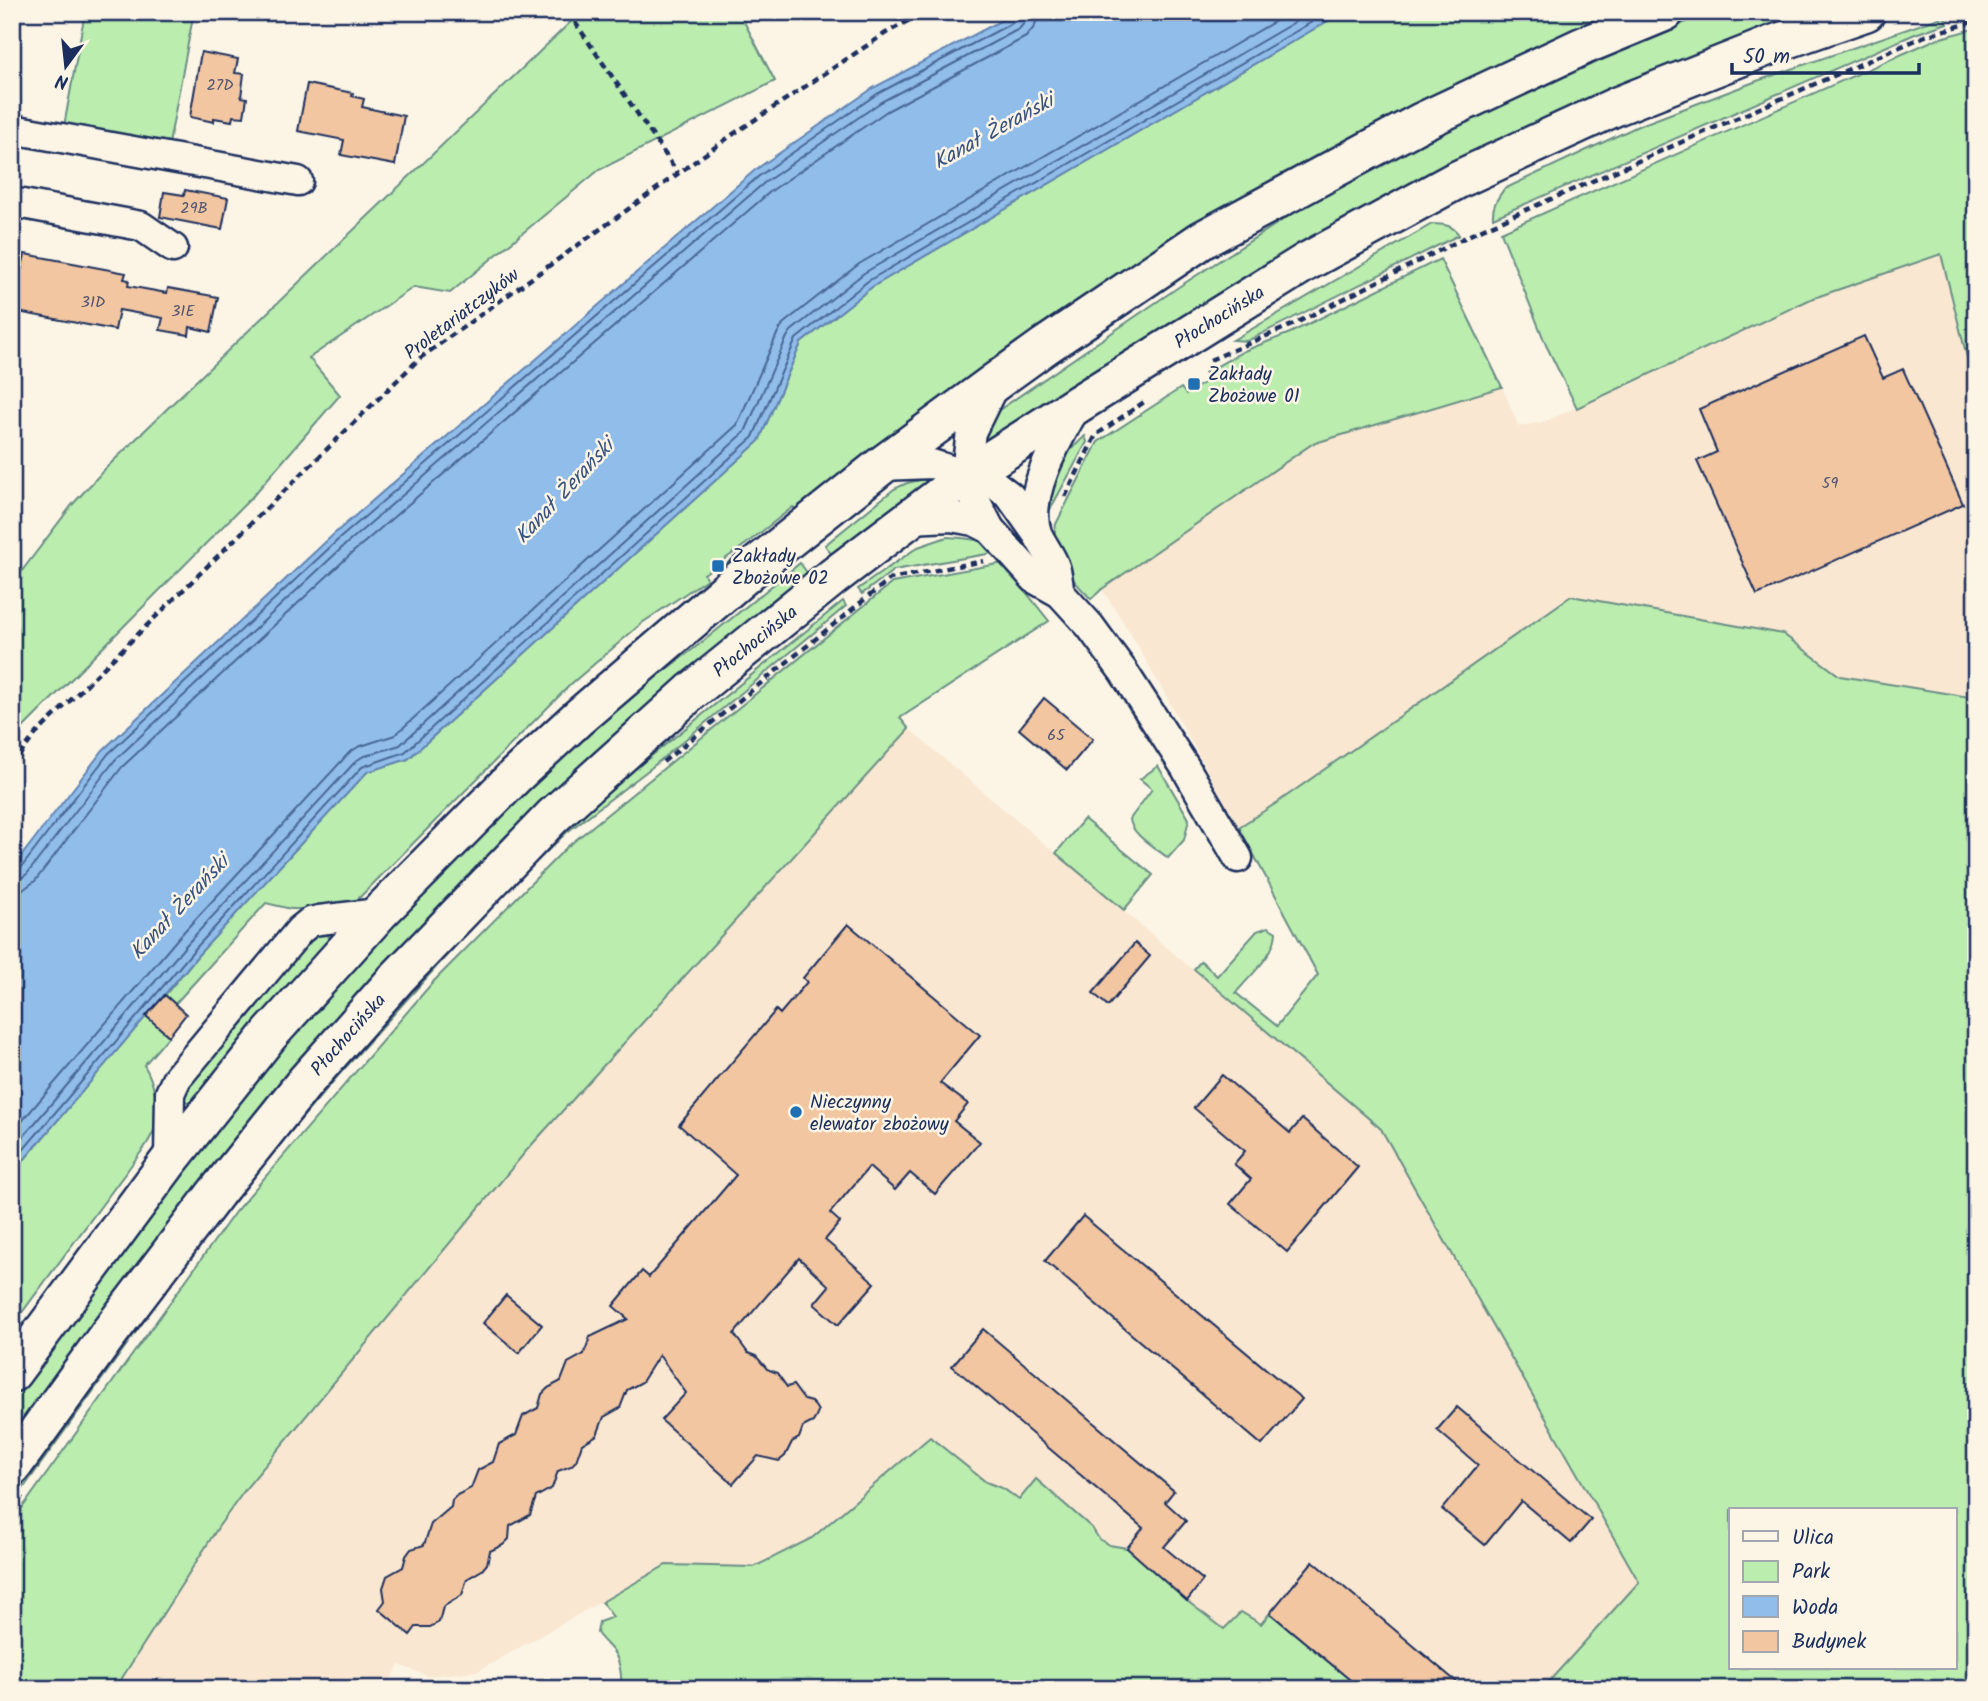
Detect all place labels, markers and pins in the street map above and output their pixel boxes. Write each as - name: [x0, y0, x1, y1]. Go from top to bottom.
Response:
- place label: Zakłady Zbożowe 01: [1208, 360, 1300, 412]
- marker: Zakłady Zbożowe 01: [1186, 376, 1202, 392]
- place label: Zakłady Zbożowe 02: [732, 542, 829, 594]
- marker: Zakłady Zbożowe 02: [710, 558, 726, 574]
- place label: Nieczynny elewator zbożowy: [810, 1088, 950, 1140]
- marker: Nieczynny elewator zbożowy: [788, 1104, 804, 1120]

